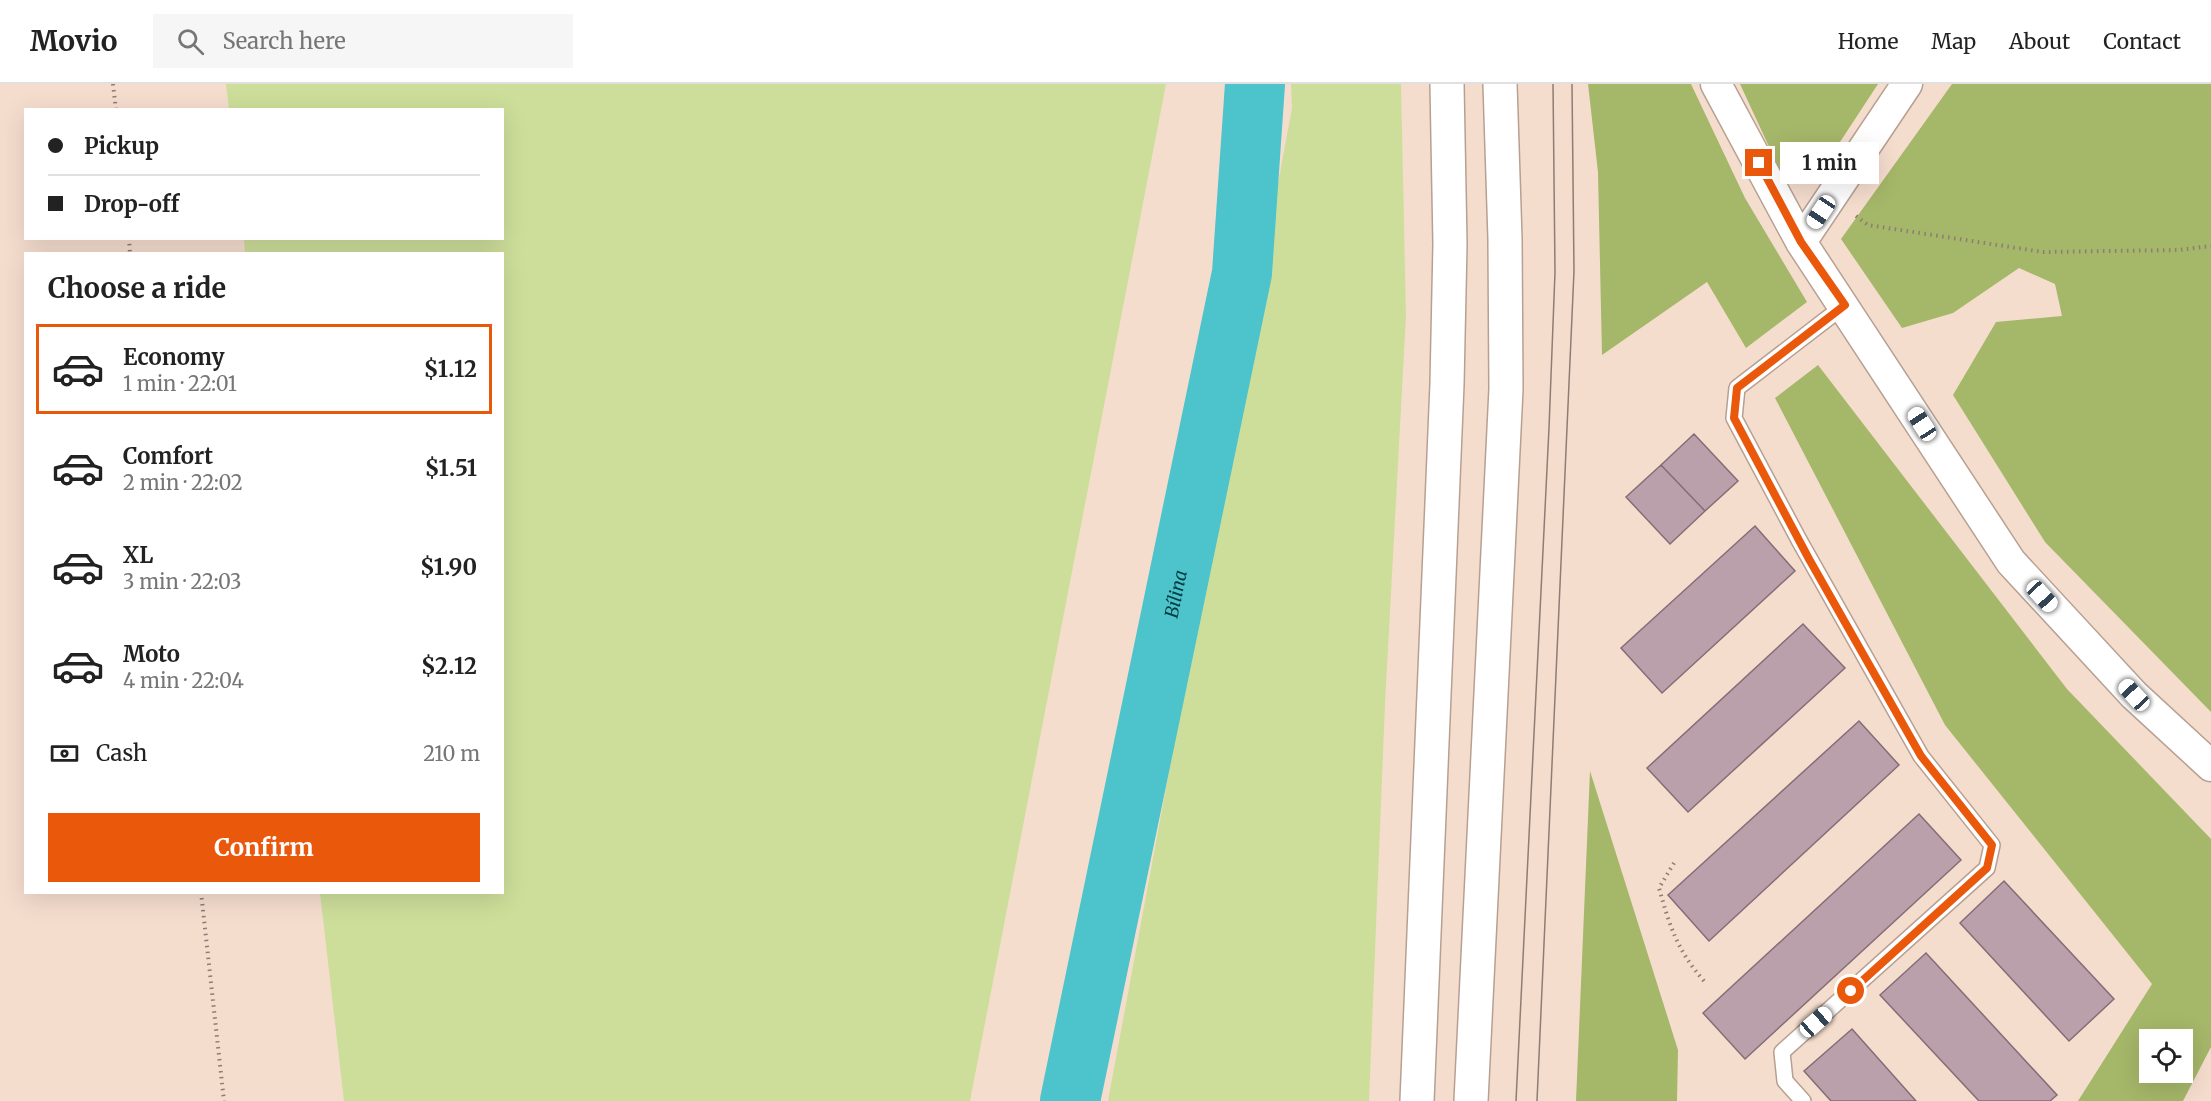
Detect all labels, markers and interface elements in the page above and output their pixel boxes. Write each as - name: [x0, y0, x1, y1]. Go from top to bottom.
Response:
- search box: [153, 14, 573, 68]
- text: Movio: [30, 23, 117, 59]
- icon: search: [174, 25, 207, 58]
- text: Search here: [222, 27, 346, 55]
- text: Home: [1838, 28, 1898, 55]
- text: Map: [1931, 28, 1976, 55]
- text: About: [2009, 28, 2070, 55]
- text: Contact: [2103, 28, 2181, 55]
- text: Pickup: [84, 132, 159, 160]
- callout: 1 min: [1780, 142, 1879, 184]
- route end: [1745, 149, 1772, 176]
- text: 1 min: [1802, 150, 1857, 175]
- text: Drop-off: [84, 190, 179, 218]
- car: [1803, 192, 1839, 232]
- text: Choose a ride: [48, 271, 226, 305]
- icon: car: [51, 342, 105, 396]
- text: Economy: [123, 343, 224, 371]
- text: $1.12: [424, 355, 477, 383]
- text: 1 min · 22:01: [123, 371, 237, 396]
- car: [1905, 404, 1939, 444]
- icon: car: [51, 441, 105, 495]
- text: Comfort: [123, 442, 213, 470]
- text: $1.51: [425, 454, 477, 482]
- text: 2 min · 22:02: [123, 470, 243, 495]
- icon: car: [51, 540, 105, 594]
- text: XL: [123, 541, 153, 569]
- text: $1.90: [420, 553, 477, 581]
- water label: Bílina: [1159, 568, 1192, 620]
- text: 3 min · 22:03: [123, 569, 242, 594]
- car: [2023, 577, 2061, 615]
- icon: car: [51, 639, 105, 693]
- text: Moto: [123, 640, 180, 668]
- text: $2.12: [421, 652, 477, 680]
- text: 4 min · 22:04: [123, 668, 244, 693]
- car: [2115, 676, 2153, 714]
- icon: cash: [48, 737, 81, 770]
- text: Cash: [96, 739, 147, 767]
- text: 210 m: [423, 741, 480, 766]
- button: Confirm: [48, 813, 480, 882]
- route start: [1837, 977, 1864, 1004]
- car: [1797, 1003, 1835, 1041]
- map controls: [2139, 1029, 2193, 1083]
- button: locate: [2139, 1029, 2193, 1083]

